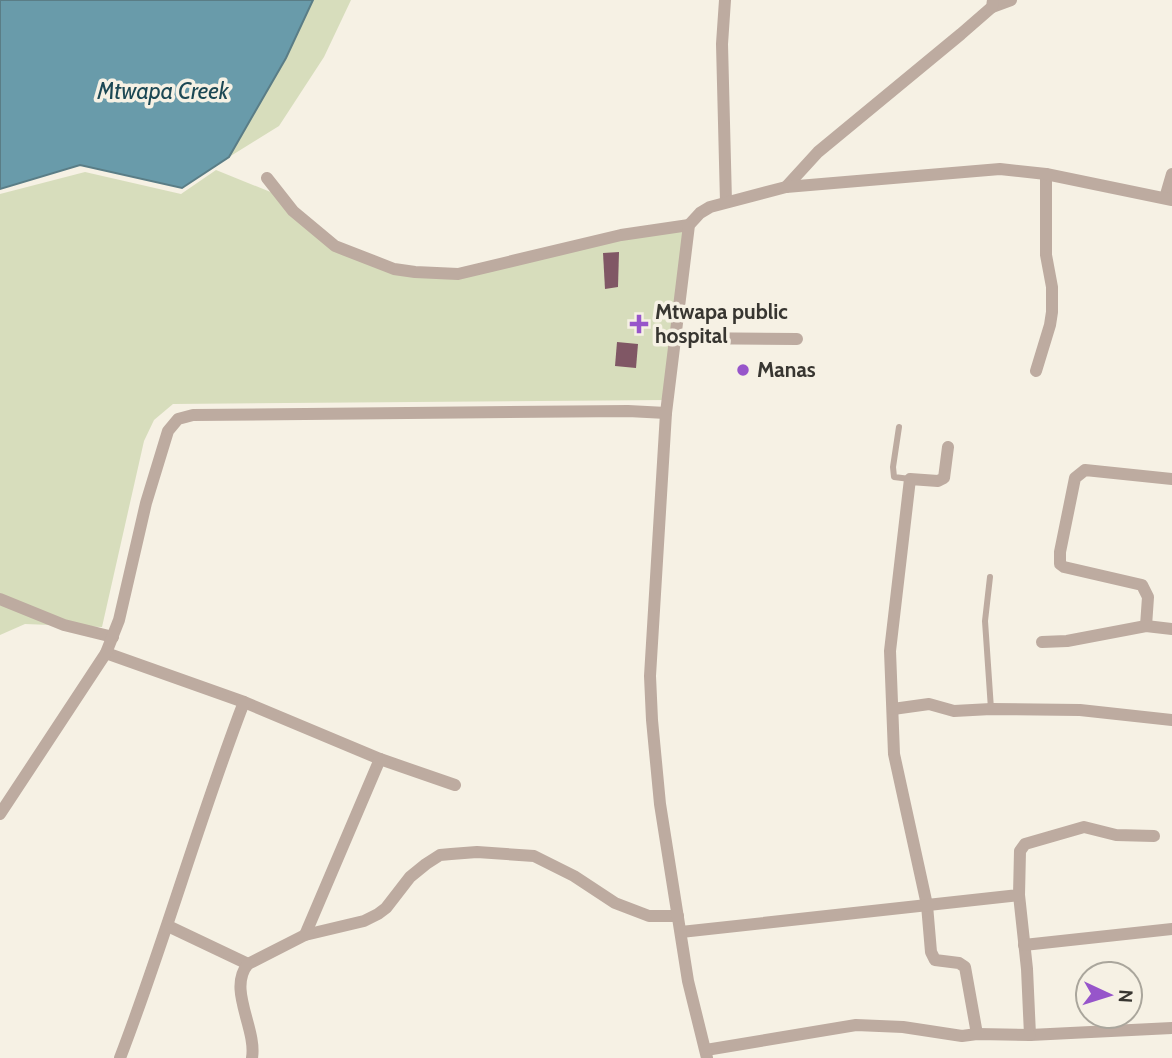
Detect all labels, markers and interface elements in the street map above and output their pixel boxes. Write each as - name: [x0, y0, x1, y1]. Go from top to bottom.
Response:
- water label: Mtwapa Creek: [96, 77, 230, 105]
- place label: Mtwapa public hospital: [655, 299, 788, 348]
- marker: Mtwapa public hospital: [629, 314, 649, 334]
- place label: Manas: [757, 357, 816, 382]
- marker: Manas: [735, 362, 751, 378]
- north arrow: [1074, 960, 1144, 1030]
- text: N: [1114, 989, 1137, 1004]

